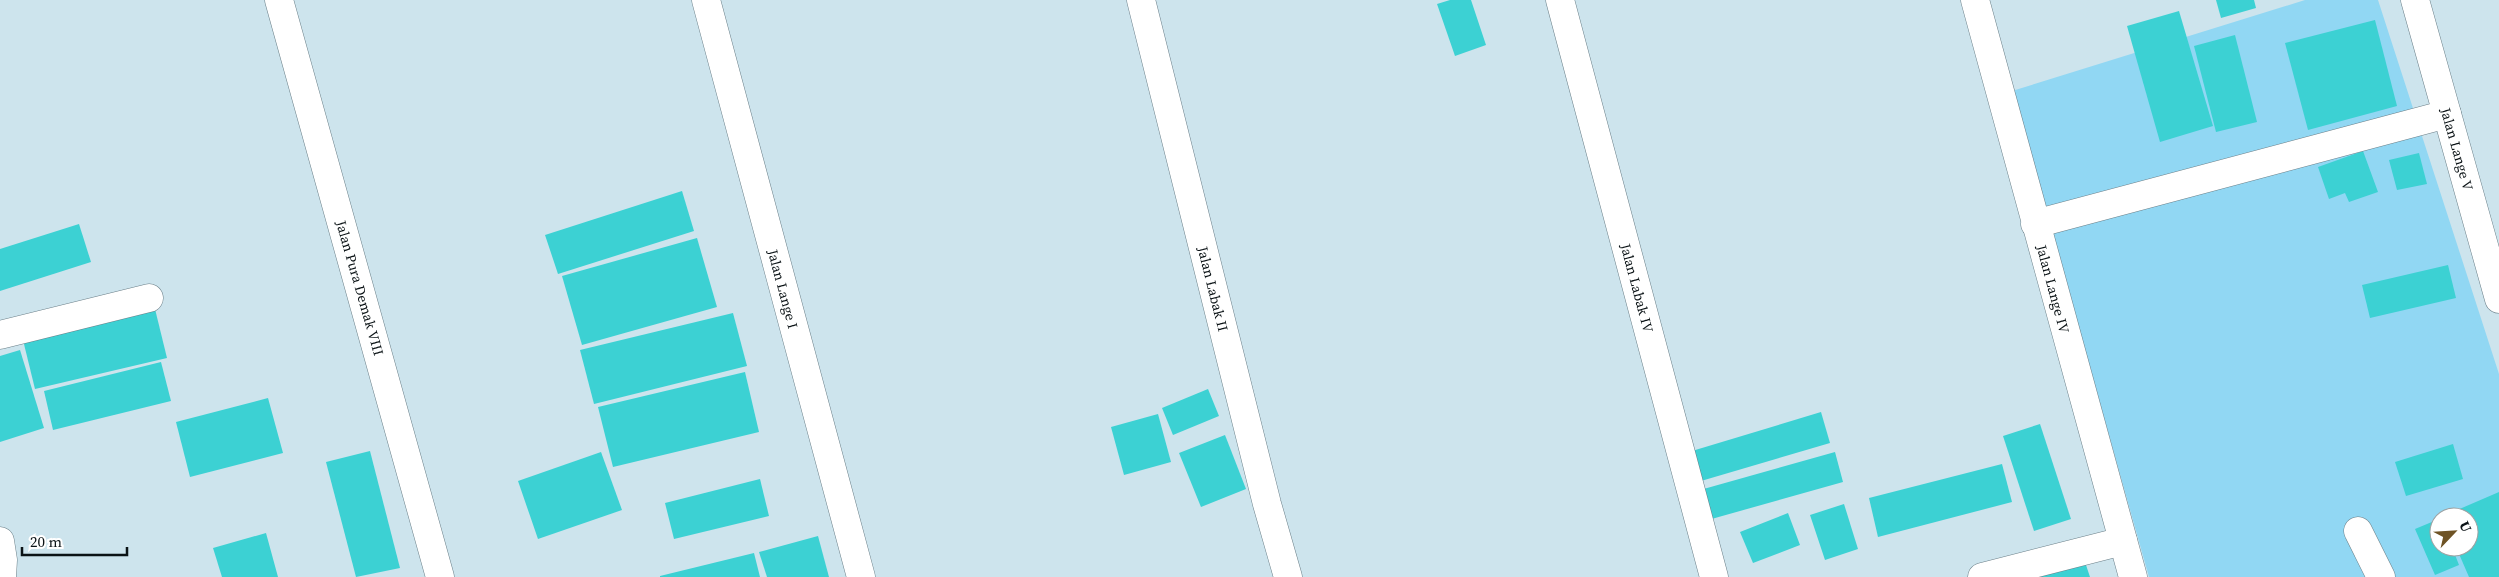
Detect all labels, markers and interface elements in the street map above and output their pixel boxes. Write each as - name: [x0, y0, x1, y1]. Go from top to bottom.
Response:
- street label: Jalan Lange V: [2435, 104, 2479, 193]
- street label: Jalan Pura Demak VIII: [331, 217, 389, 358]
- street label: Jalan Labak IV: [1615, 240, 1659, 335]
- street label: Jalan Lange IV: [2031, 242, 2075, 336]
- street label: Jalan Labak II: [1193, 243, 1233, 334]
- street label: Jalan Lange I: [763, 246, 803, 331]
- north arrow: [2429, 507, 2479, 557]
- text: U: [2455, 518, 2477, 535]
- scale bar: [22, 524, 128, 556]
- text: 20 m: [30, 531, 62, 552]

